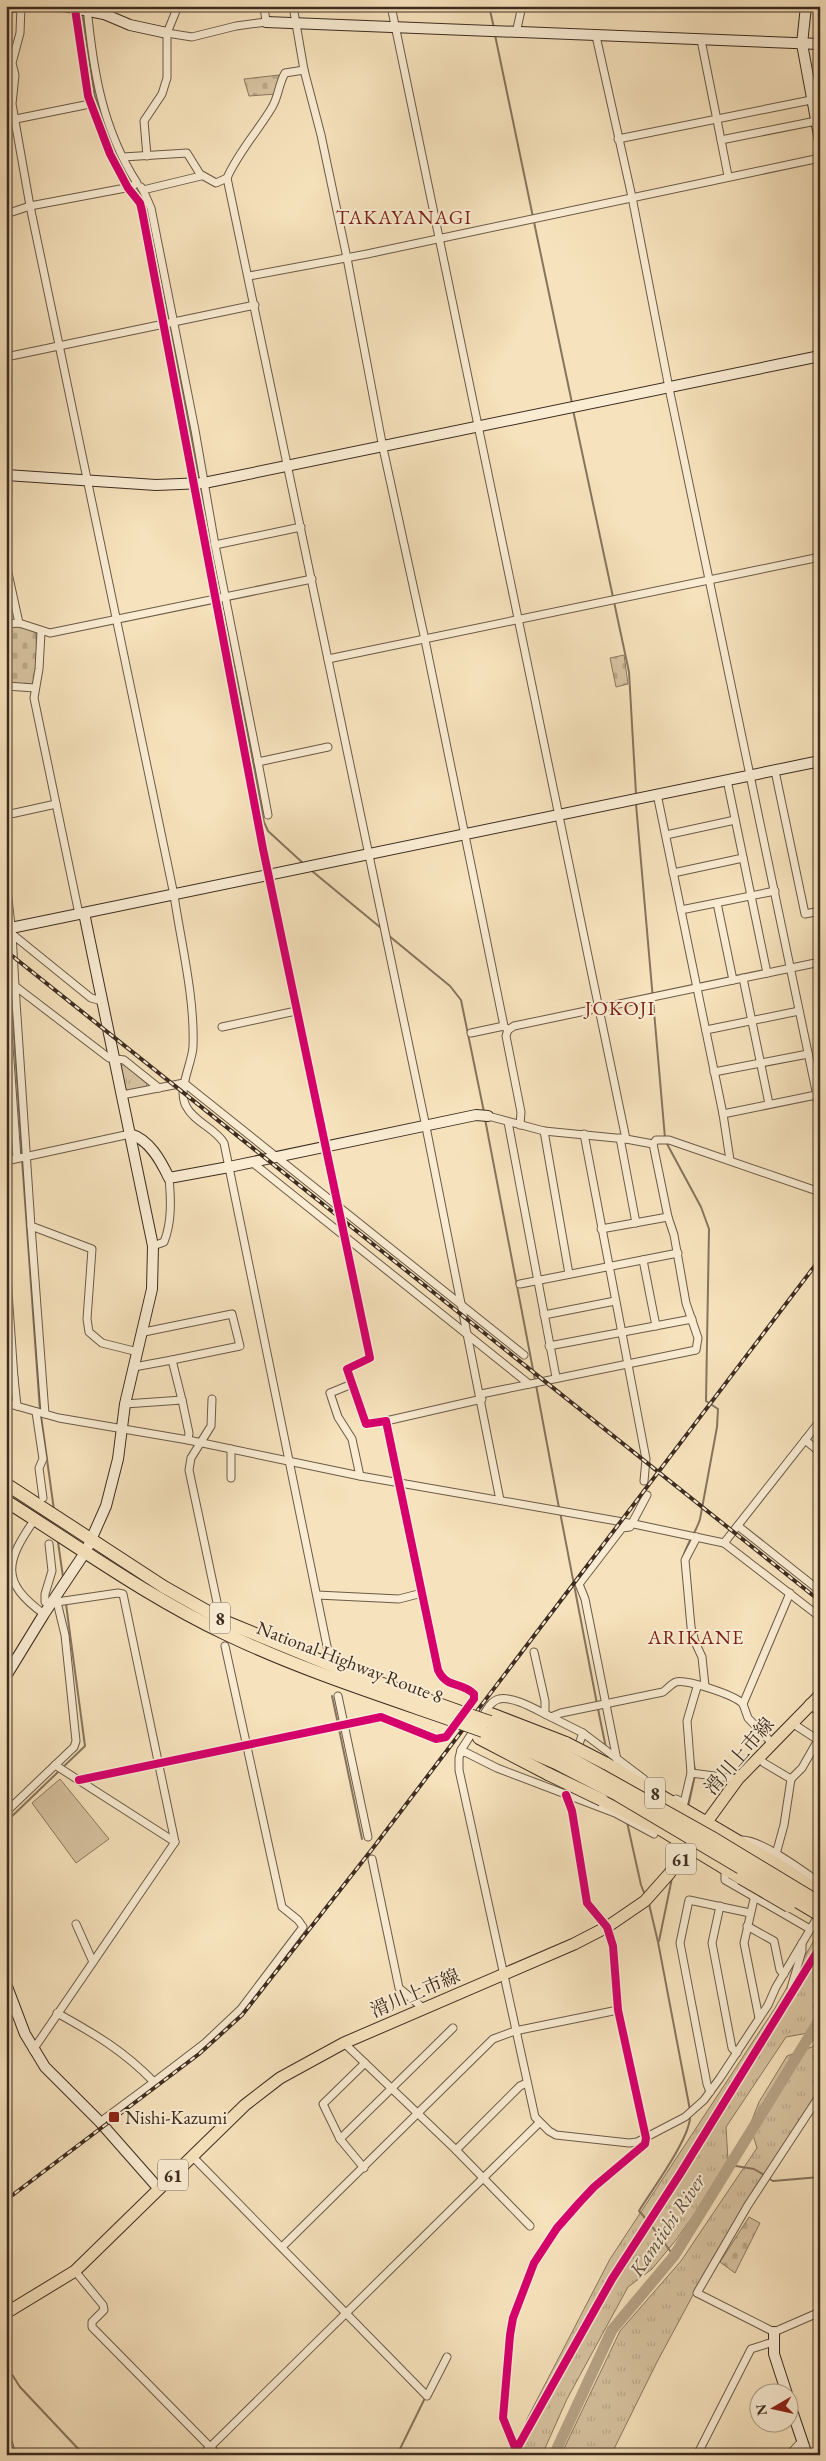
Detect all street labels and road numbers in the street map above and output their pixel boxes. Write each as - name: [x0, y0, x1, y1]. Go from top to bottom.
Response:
- road number: 8: [210, 1602, 230, 1634]
- street label: National Highway Route 8: [253, 1615, 447, 1709]
- street label: 滑川上市線: [698, 1712, 780, 1800]
- road number: 8: [645, 1778, 665, 1809]
- road number: 61: [666, 1844, 696, 1875]
- street label: 滑川上市線: [366, 1963, 464, 2023]
- road number: 61: [158, 2160, 188, 2190]

